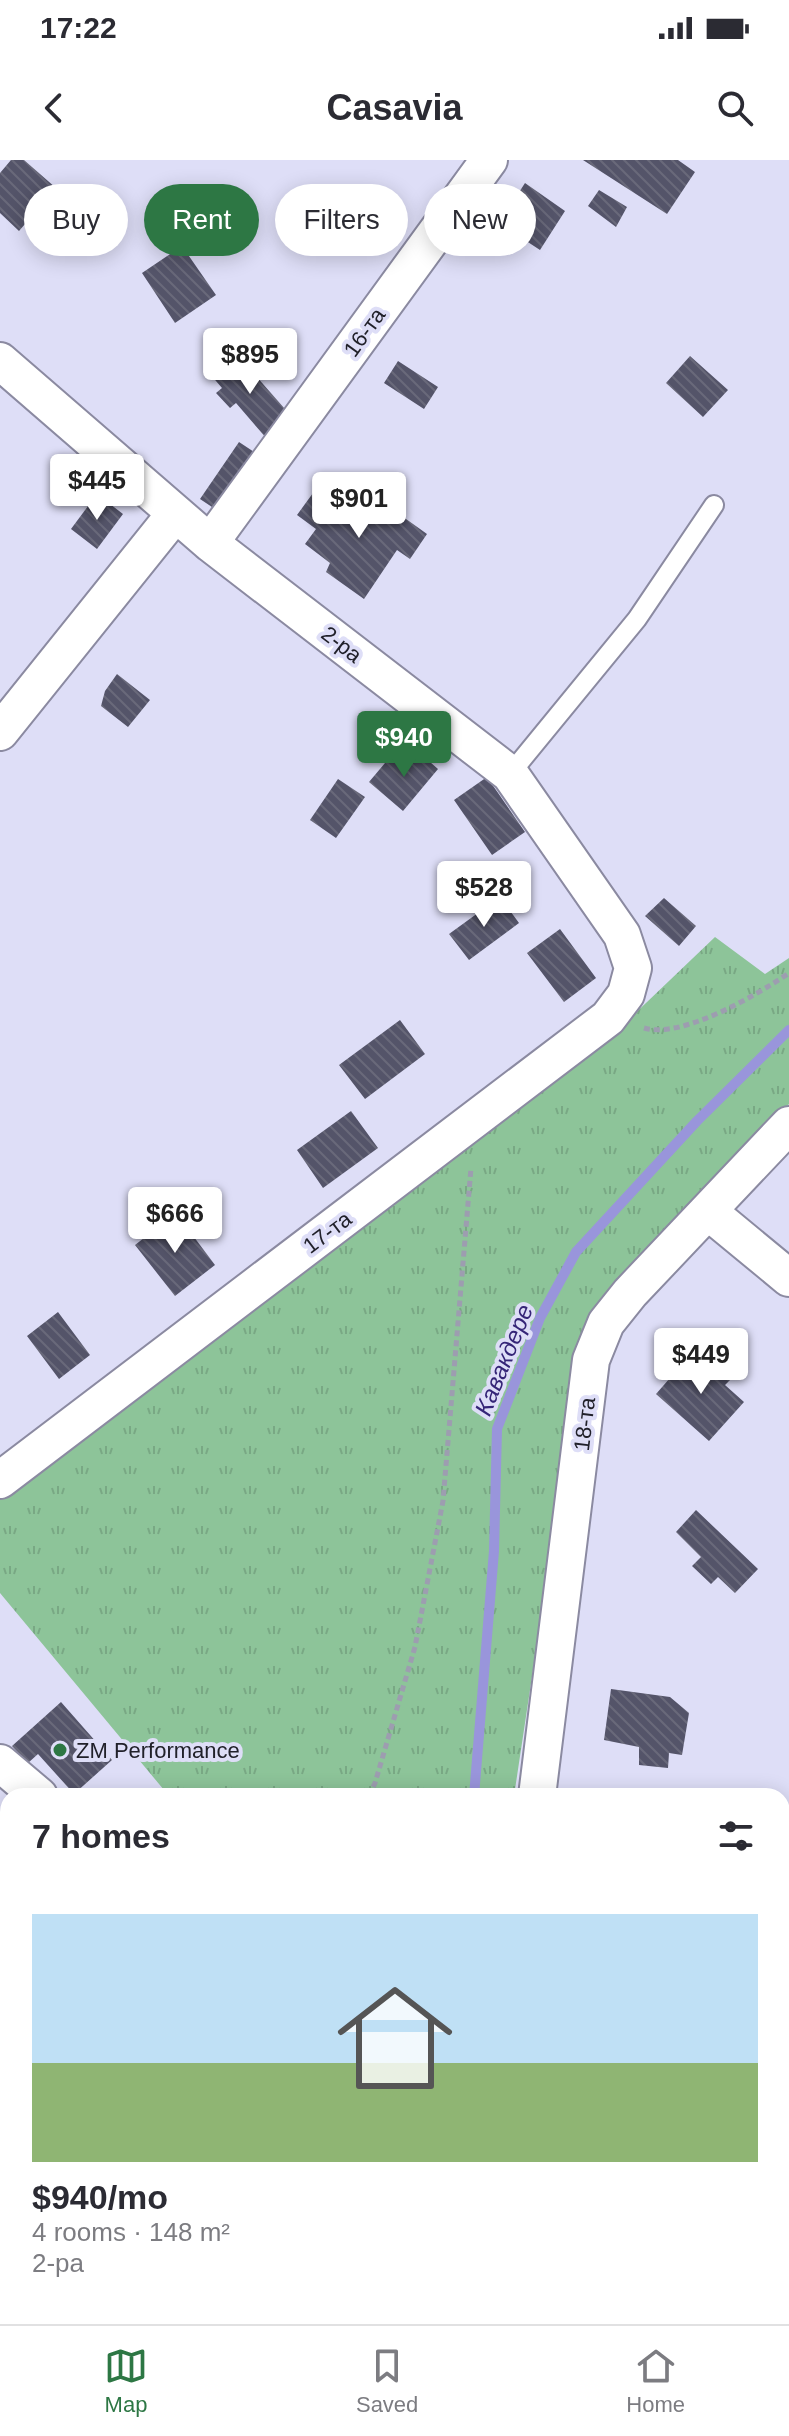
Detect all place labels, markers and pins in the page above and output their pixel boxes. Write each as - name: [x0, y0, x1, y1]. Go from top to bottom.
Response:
- pin: $895: [203, 328, 297, 396]
- pin: $445: [50, 454, 144, 522]
- pin: $901: [312, 472, 406, 540]
- pin: $940: [357, 711, 451, 779]
- pin: $528: [437, 861, 531, 929]
- pin: $666: [128, 1187, 222, 1255]
- pin: $449: [654, 1328, 748, 1396]
- place label: ZM Performance: [76, 1738, 240, 1763]
- marker: ZM Performance: [51, 1741, 69, 1759]

